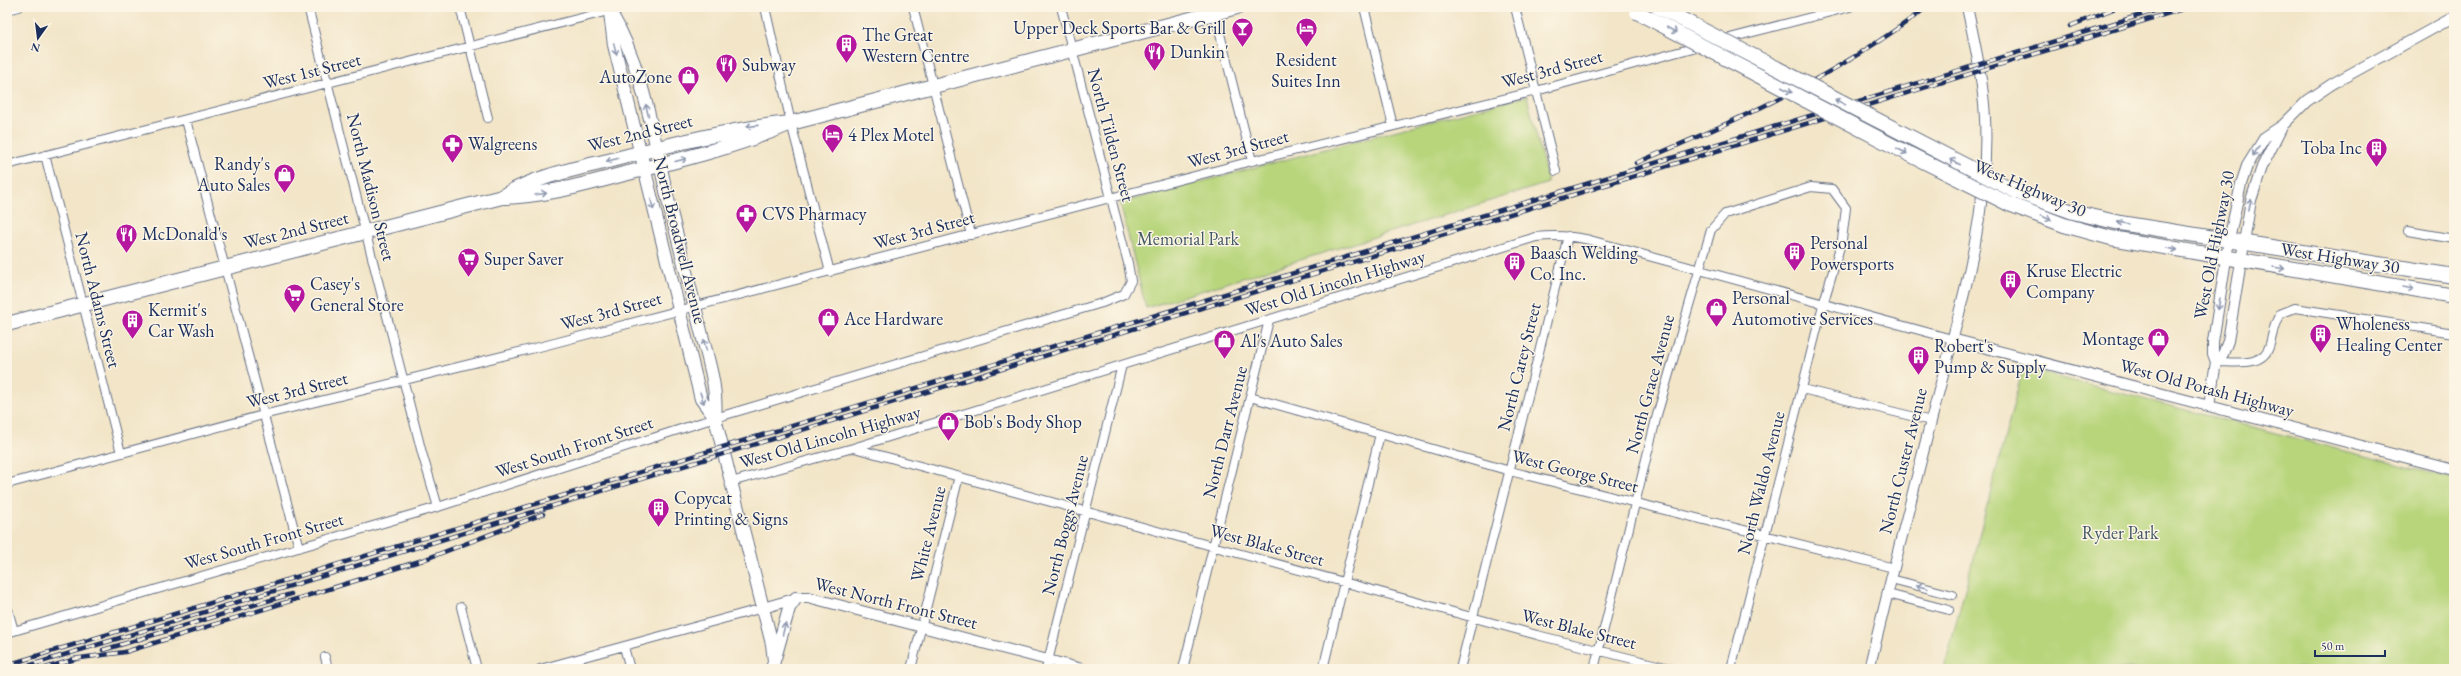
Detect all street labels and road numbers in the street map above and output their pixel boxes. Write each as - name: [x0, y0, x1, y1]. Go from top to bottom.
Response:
- street label: West 3rd Street: [1499, 44, 1605, 93]
- street label: West 1st Street: [261, 47, 364, 94]
- street label: North Tilden Street: [1083, 66, 1140, 204]
- street label: West 2nd Street: [585, 108, 695, 157]
- street label: North Madison Street: [342, 111, 401, 264]
- street label: West 3rd Street: [1185, 124, 1291, 173]
- street label: West Highway 30: [1970, 153, 2090, 222]
- street label: North Broadwell Avenue: [649, 154, 712, 326]
- street label: West Old Highway 30: [2188, 168, 2239, 321]
- street label: West 2nd Street: [241, 205, 351, 254]
- street label: West 3rd Street: [871, 205, 977, 254]
- street label: North Adams Street: [70, 229, 127, 371]
- street label: West Highway 30: [2279, 237, 2402, 278]
- street label: West Old Lincoln Highway: [1242, 244, 1428, 321]
- street label: West 3rd Street: [558, 286, 664, 335]
- street label: North Carey Street: [1491, 300, 1546, 434]
- street label: North Grace Avenue: [1620, 312, 1679, 456]
- street label: West Old Potash Highway: [2117, 353, 2297, 422]
- street label: North Darr Avenue: [1197, 363, 1252, 501]
- street label: West 3rd Street: [244, 366, 350, 413]
- street label: North Custer Avenue: [1873, 385, 1932, 536]
- street label: West Old Lincoln Highway: [737, 400, 923, 473]
- street label: North Waldo Avenue: [1732, 409, 1789, 557]
- street label: West South Front Street: [492, 410, 656, 483]
- street label: West George Street: [1509, 444, 1641, 497]
- street label: North Boggs Avenue: [1036, 452, 1093, 597]
- street label: White Avenue: [904, 483, 951, 584]
- street label: West South Front Street: [182, 507, 346, 574]
- street label: West Blake Street: [1207, 518, 1327, 571]
- street label: West North Front Street: [812, 571, 980, 634]
- street label: West Blake Street: [1519, 603, 1639, 654]

